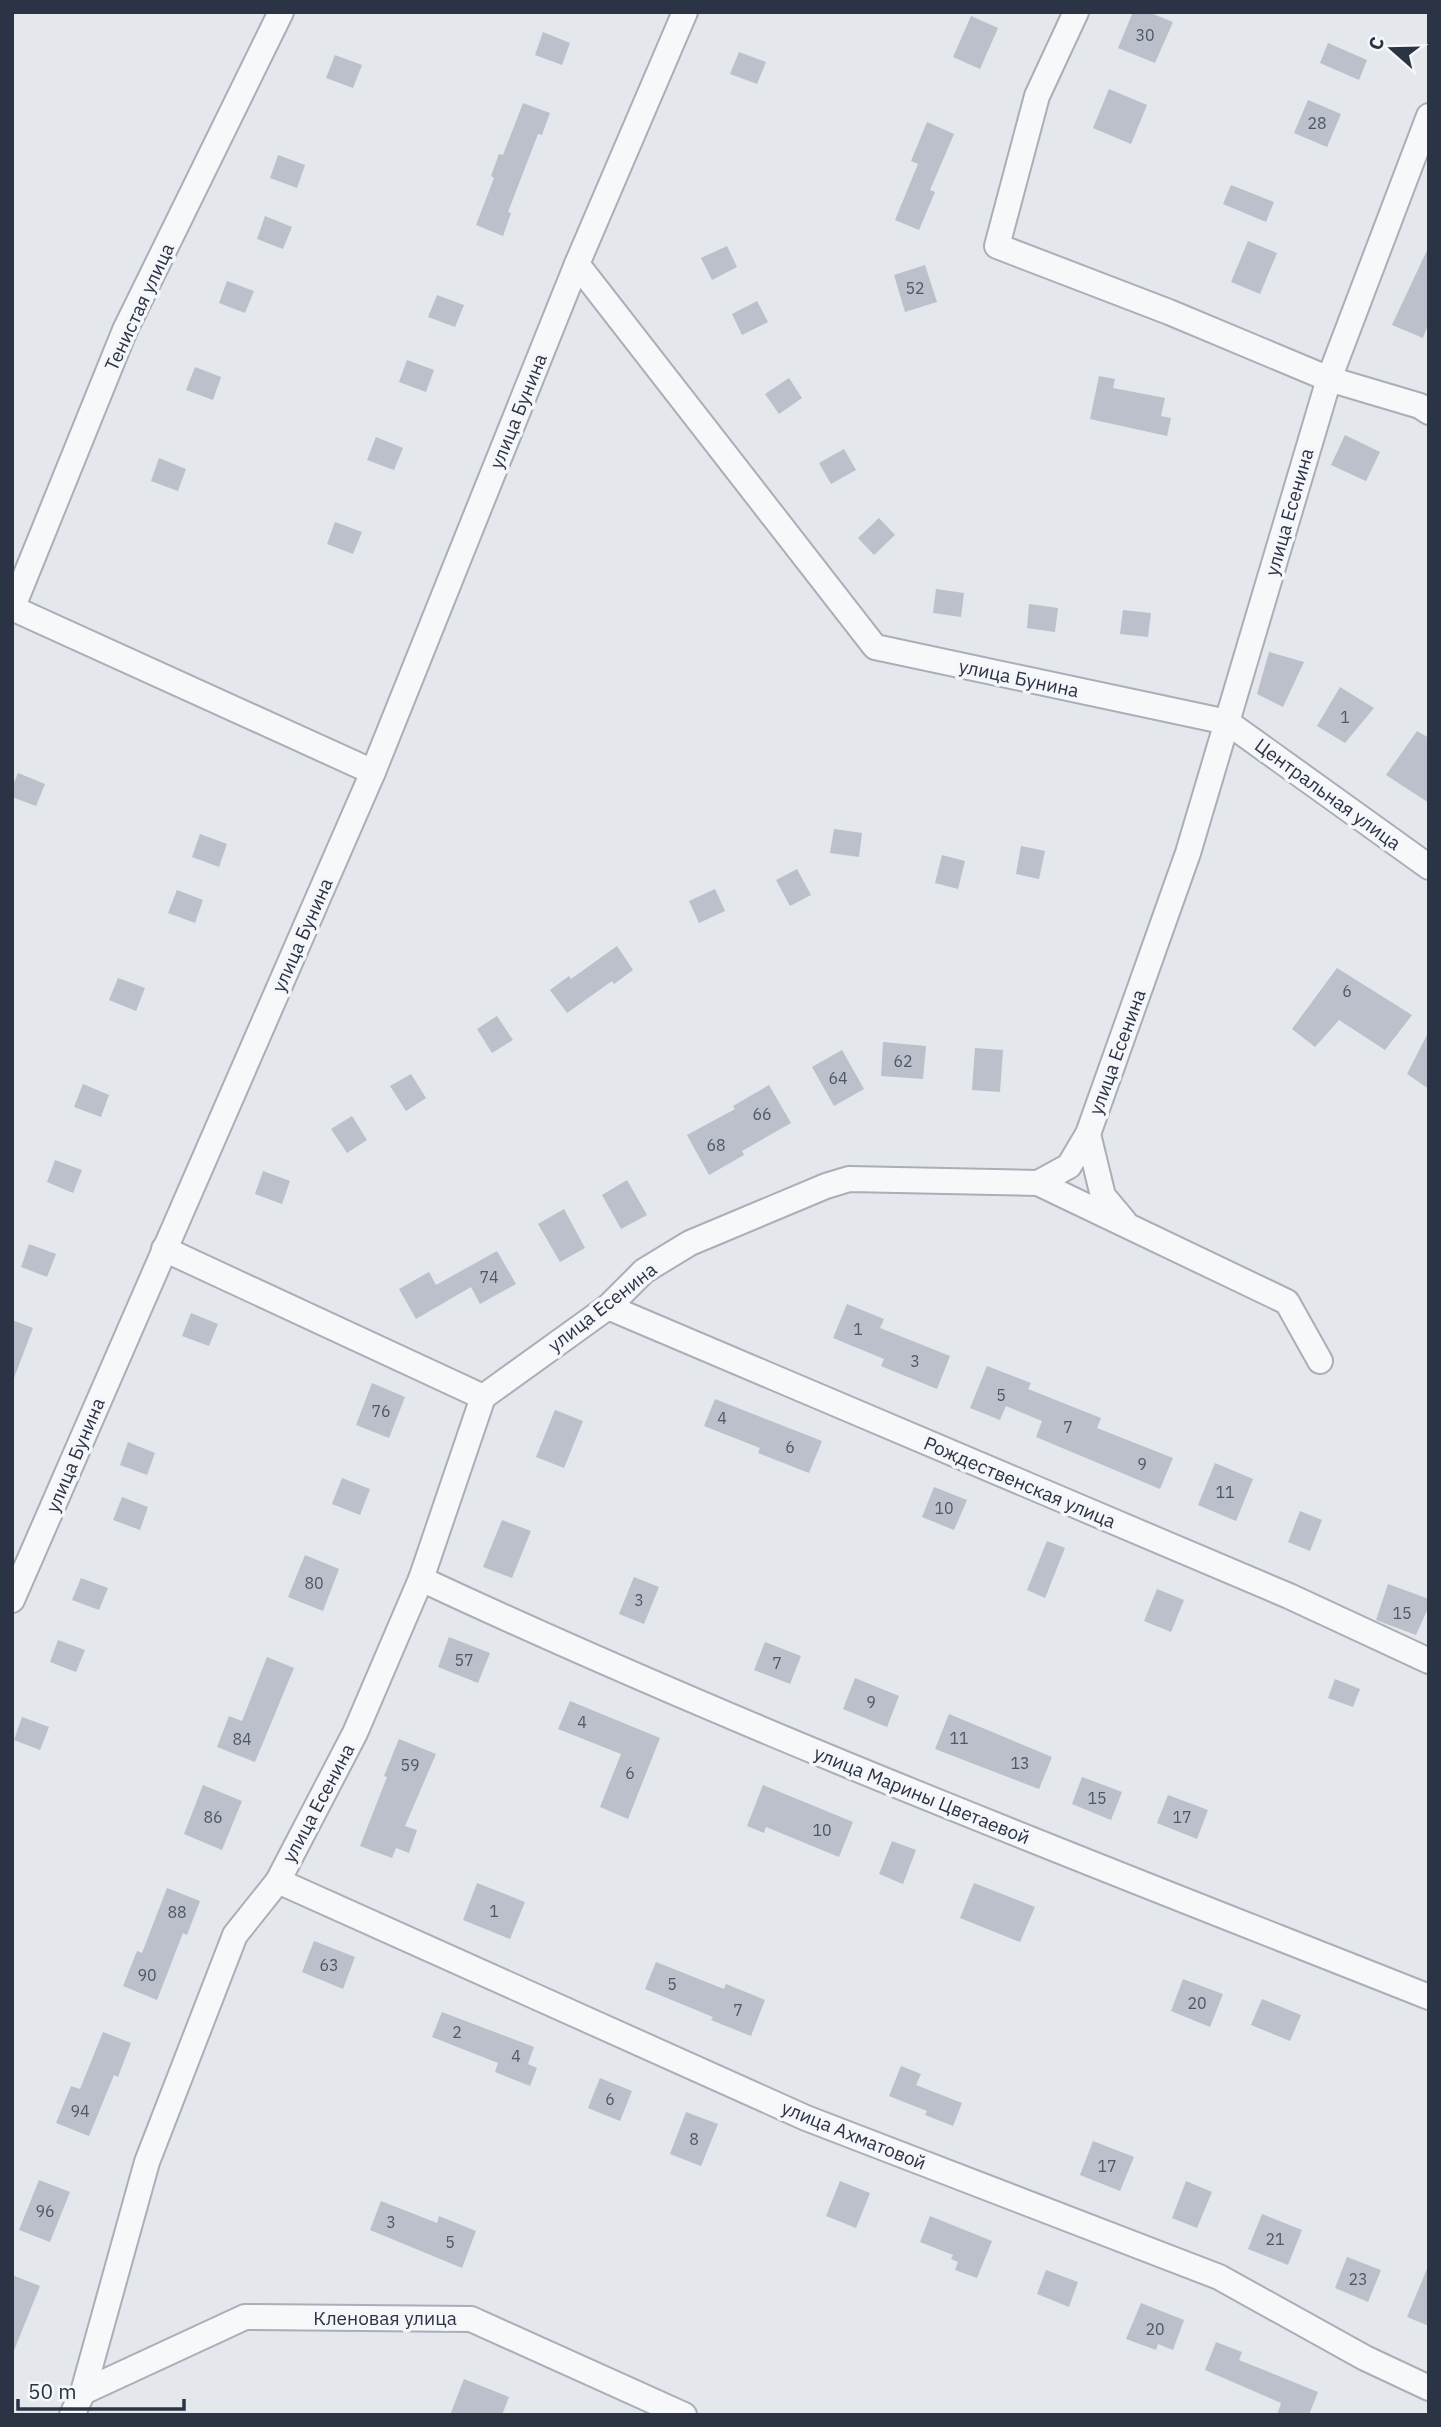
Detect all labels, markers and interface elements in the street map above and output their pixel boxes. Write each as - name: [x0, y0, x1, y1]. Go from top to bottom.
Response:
- north arrow: [1357, 14, 1427, 84]
- house number: 30: [1135, 25, 1155, 45]
- text: С: [1363, 33, 1389, 53]
- house number: 28: [1307, 113, 1327, 133]
- street label: Тенистая улица: [99, 239, 179, 375]
- house number: 52: [905, 278, 925, 298]
- street label: улица Бунина: [484, 350, 552, 472]
- street label: улица Есенина: [1259, 445, 1319, 579]
- street label: улица Бунина: [957, 654, 1081, 702]
- house number: 1: [1340, 707, 1350, 727]
- street label: Центральная улица: [1250, 733, 1406, 855]
- street label: улица Бунина: [266, 874, 338, 996]
- house number: 6: [1342, 981, 1352, 1001]
- street label: улица Есенина: [1083, 986, 1151, 1118]
- house number: 62: [893, 1051, 913, 1071]
- house number: 64: [828, 1068, 848, 1088]
- house number: 66: [752, 1104, 772, 1124]
- house number: 68: [706, 1135, 726, 1155]
- street label: улица Есенина: [543, 1257, 661, 1357]
- house number: 74: [479, 1267, 499, 1287]
- house number: 1: [853, 1319, 863, 1339]
- house number: 3: [910, 1351, 920, 1371]
- house number: 5: [996, 1385, 1006, 1405]
- street label: улица Бунина: [40, 1394, 110, 1516]
- house number: 76: [371, 1401, 391, 1421]
- house number: 4: [717, 1408, 727, 1428]
- house number: 7: [1063, 1417, 1073, 1437]
- street label: Рождественская улица: [920, 1431, 1120, 1533]
- house number: 6: [785, 1437, 795, 1457]
- house number: 9: [1137, 1454, 1147, 1474]
- house number: 11: [1215, 1482, 1235, 1502]
- house number: 10: [934, 1498, 954, 1518]
- house number: 80: [304, 1573, 324, 1593]
- house number: 3: [634, 1590, 644, 1610]
- house number: 15: [1392, 1603, 1412, 1623]
- house number: 57: [454, 1650, 474, 1670]
- house number: 7: [772, 1653, 782, 1673]
- house number: 9: [866, 1692, 876, 1712]
- house number: 4: [577, 1712, 587, 1732]
- house number: 11: [949, 1728, 969, 1748]
- house number: 84: [232, 1729, 252, 1749]
- street label: улица Есенина: [277, 1739, 359, 1867]
- street label: улица Марины Цветаевой: [811, 1741, 1033, 1849]
- house number: 13: [1010, 1753, 1030, 1773]
- house number: 59: [400, 1755, 420, 1775]
- house number: 6: [625, 1763, 635, 1783]
- house number: 15: [1087, 1788, 1107, 1808]
- house number: 86: [203, 1807, 223, 1827]
- house number: 17: [1172, 1807, 1192, 1827]
- house number: 10: [812, 1820, 832, 1840]
- house number: 1: [489, 1901, 499, 1921]
- house number: 88: [167, 1902, 187, 1922]
- house number: 63: [319, 1955, 339, 1975]
- house number: 90: [137, 1965, 157, 1985]
- house number: 5: [667, 1974, 677, 1994]
- house number: 20: [1187, 1993, 1207, 2013]
- house number: 7: [733, 2000, 743, 2020]
- house number: 2: [452, 2022, 462, 2042]
- house number: 4: [511, 2046, 521, 2066]
- house number: 6: [605, 2089, 615, 2109]
- street label: улица Ахматовой: [778, 2095, 930, 2175]
- house number: 94: [70, 2101, 90, 2121]
- house number: 8: [689, 2129, 699, 2149]
- house number: 17: [1097, 2156, 1117, 2176]
- house number: 96: [35, 2201, 55, 2221]
- house number: 3: [386, 2212, 396, 2232]
- house number: 21: [1265, 2229, 1285, 2249]
- house number: 5: [445, 2232, 455, 2252]
- house number: 23: [1348, 2269, 1368, 2289]
- street label: Кленовая улица: [313, 2306, 457, 2330]
- house number: 20: [1145, 2319, 1165, 2339]
- scale bar: [18, 2368, 184, 2412]
- text: 50 m: [28, 2377, 77, 2405]

